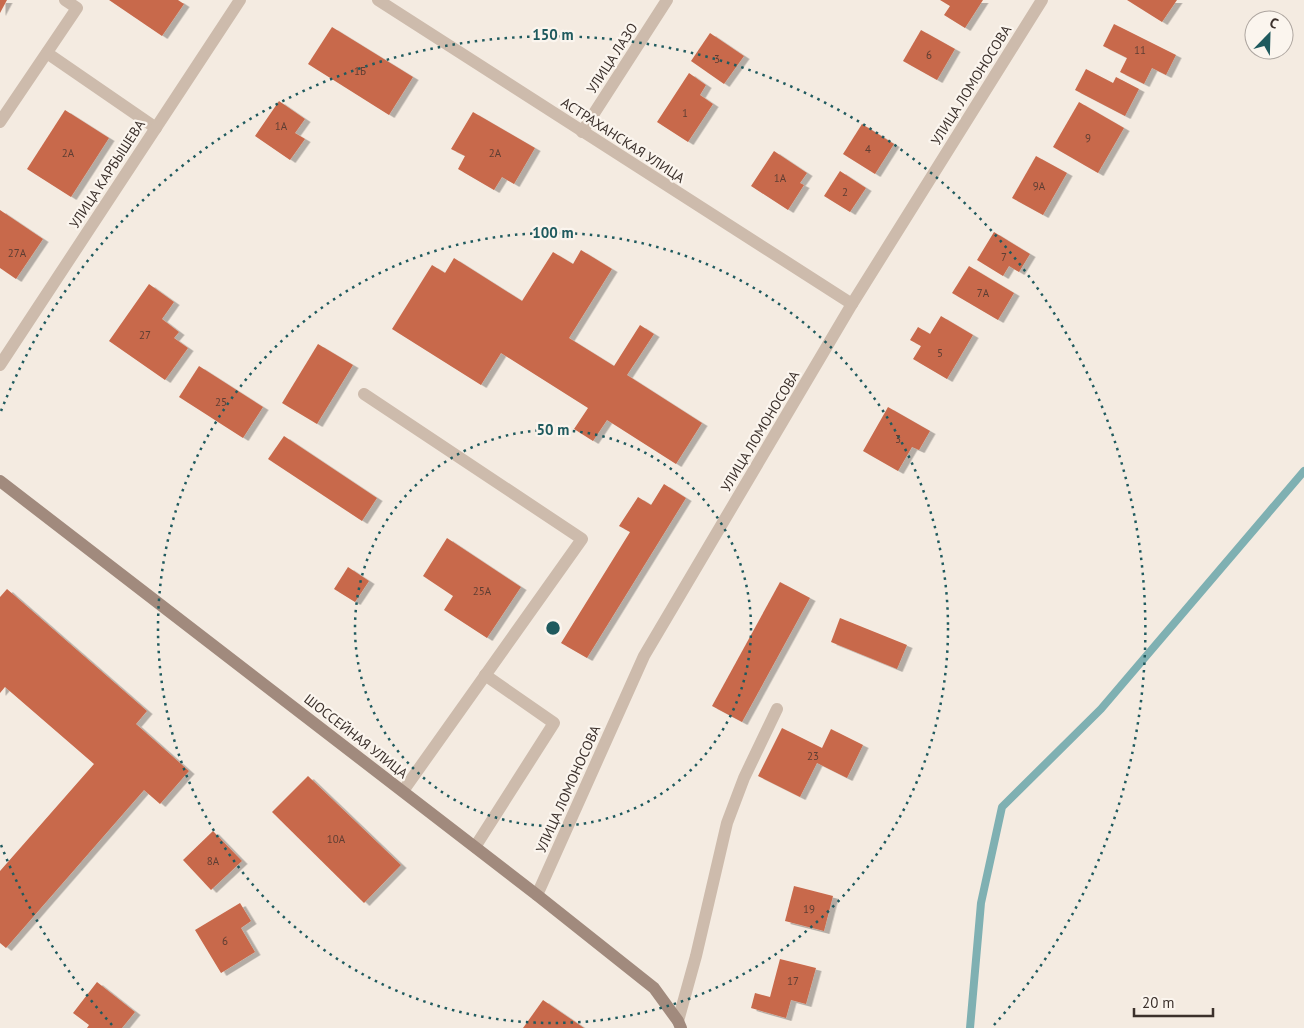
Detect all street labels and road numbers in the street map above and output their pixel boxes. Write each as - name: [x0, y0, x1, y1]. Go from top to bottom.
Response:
- street label: УЛИЦА ЛАЗО: [583, 19, 641, 97]
- street label: УЛИЦА ЛОМОНОСОВА: [927, 21, 1016, 148]
- street label: АСТРАХАНСКАЯ УЛИЦА: [558, 93, 689, 187]
- street label: УЛИЦА КАРБЫШЕВА: [65, 116, 149, 232]
- street label: УЛИЦА ЛОМОНОСОВА: [717, 367, 804, 495]
- street label: ШОССЕЙНАЯ УЛИЦА: [300, 690, 412, 783]
- street label: УЛИЦА ЛОМОНОСОВА: [532, 722, 605, 856]

